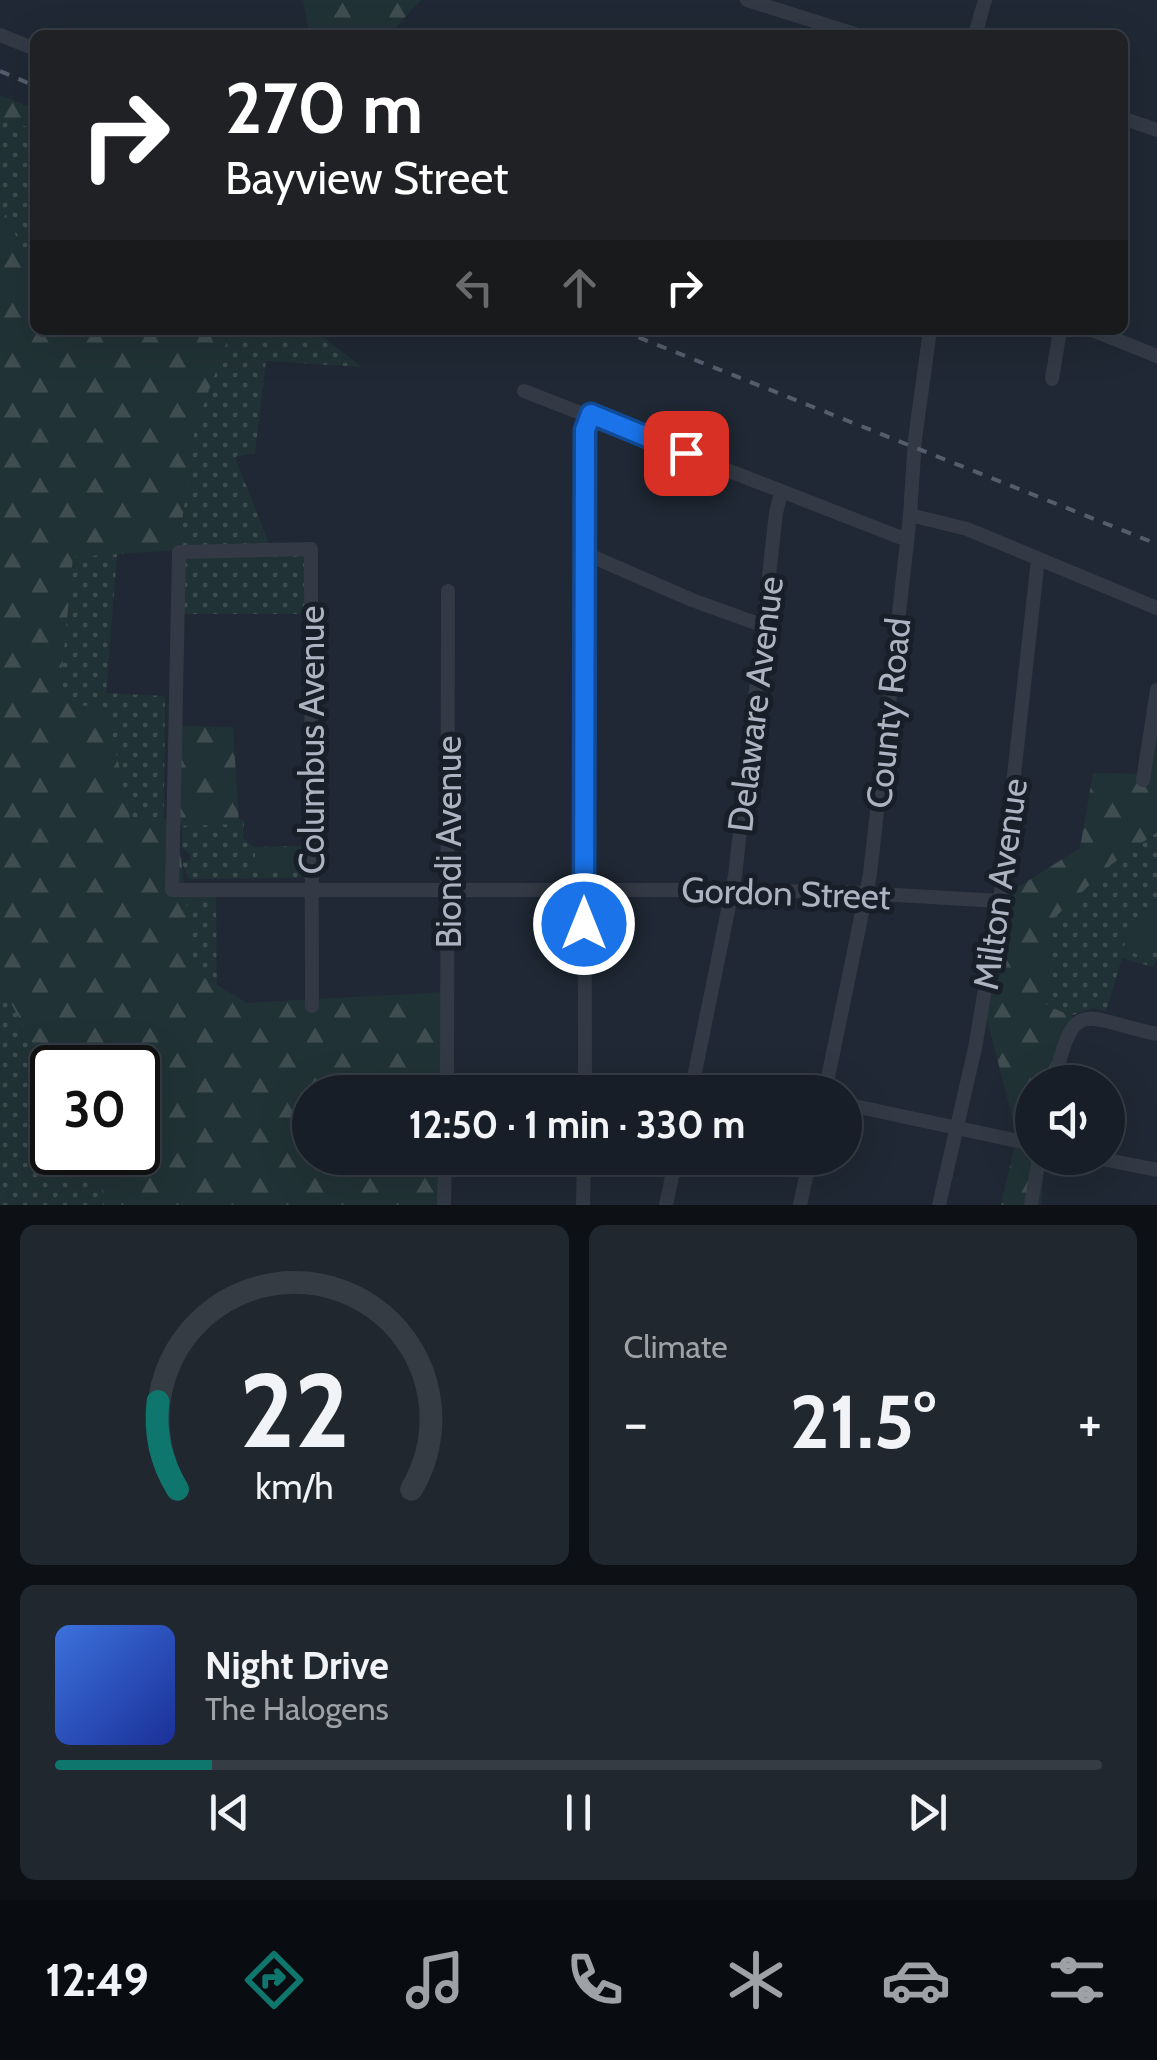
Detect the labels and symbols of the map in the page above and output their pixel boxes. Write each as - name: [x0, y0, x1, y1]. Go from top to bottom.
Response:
- pin: [644, 411, 729, 496]
- street label: Delaware Avenue: [718, 574, 792, 834]
- street label: Columbus Avenue: [290, 606, 333, 874]
- street label: County Road: [857, 616, 919, 810]
- street label: Biondi Avenue: [427, 736, 470, 948]
- street label: Milton Avenue: [964, 776, 1036, 992]
- street label: Gordon Street: [681, 868, 892, 918]
- position arrow: [532, 872, 636, 976]
- speed limit sign: 30: [30, 1045, 160, 1175]

